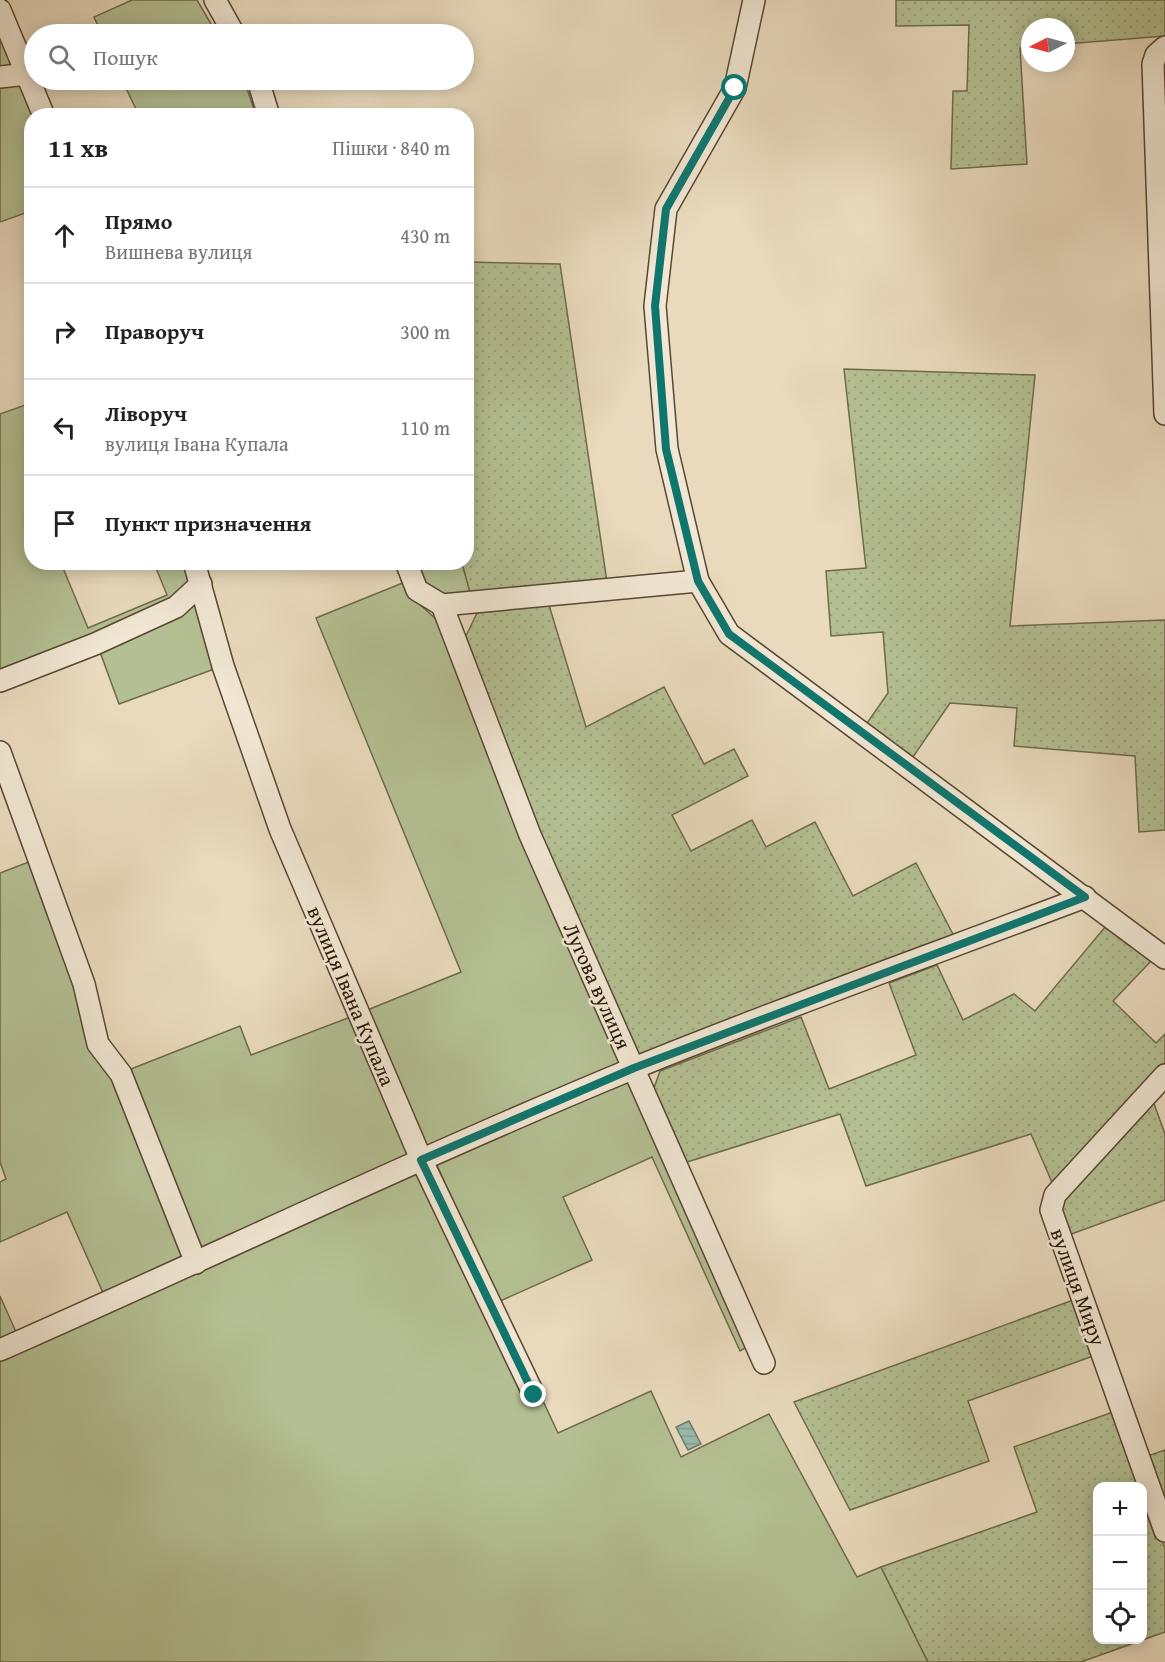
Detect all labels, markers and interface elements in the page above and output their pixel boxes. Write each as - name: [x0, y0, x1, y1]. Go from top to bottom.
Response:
- north arrow: [1021, 18, 1075, 72]
- search box: [24, 24, 474, 90]
- icon: search: [45, 41, 78, 74]
- text: Пошук: [93, 41, 158, 73]
- route start: [721, 74, 747, 100]
- text: 11 хв: [48, 128, 108, 167]
- text: Пішки · 840 m: [332, 133, 450, 162]
- text: Прямо: [105, 205, 172, 237]
- icon: ahead: [48, 219, 81, 252]
- text: 430 m: [400, 221, 450, 250]
- text: Вишнева вулиця: [105, 237, 252, 266]
- icon: right: [48, 315, 81, 348]
- text: Праворуч: [105, 315, 204, 347]
- text: 300 m: [400, 317, 450, 346]
- text: Ліворуч: [105, 397, 187, 429]
- icon: left: [48, 411, 81, 444]
- text: 110 m: [400, 413, 450, 442]
- text: вулиця Івана Купала: [105, 429, 289, 458]
- icon: arrive: [48, 507, 81, 540]
- text: Пункт призначення: [105, 507, 311, 539]
- street label: вулиця Івана Купала: [300, 901, 403, 1091]
- street label: Лугова вулиця: [556, 917, 639, 1055]
- street label: вулиця Миру: [1043, 1224, 1114, 1350]
- route end: [520, 1381, 546, 1407]
- map controls: [1093, 1482, 1147, 1644]
- button: +: [1093, 1482, 1147, 1536]
- button: −: [1093, 1536, 1147, 1590]
- button: locate: [1093, 1590, 1147, 1644]

